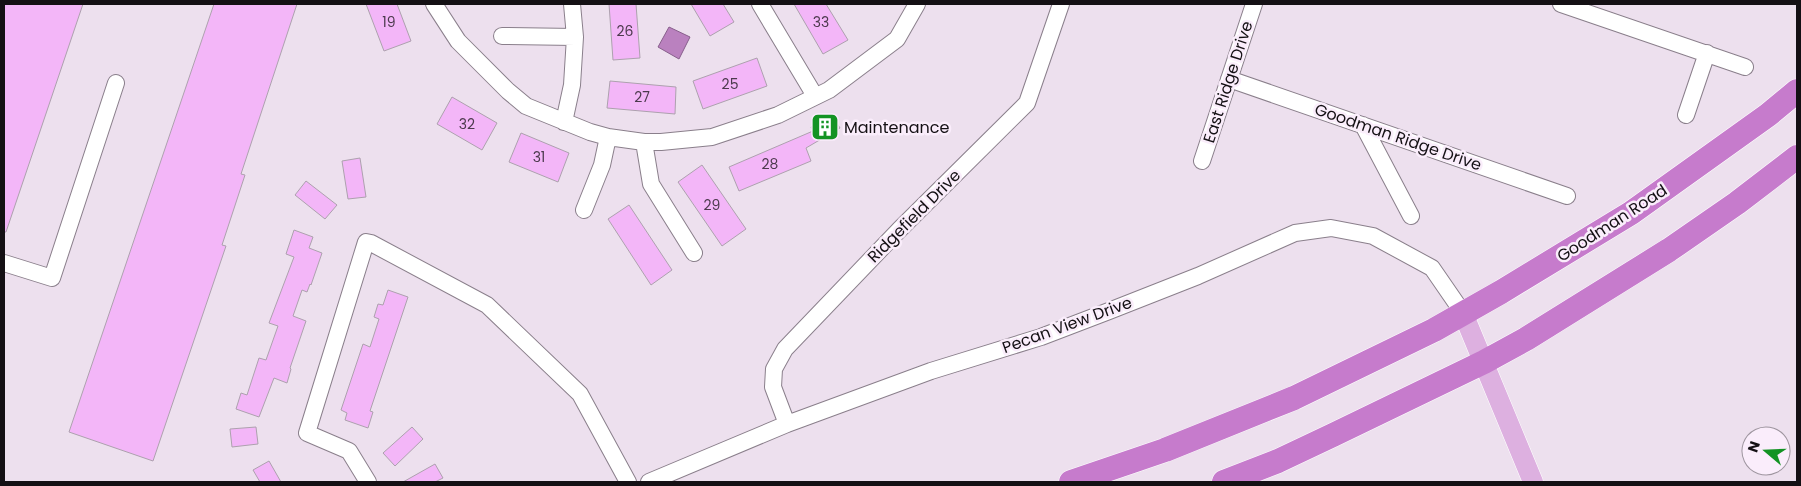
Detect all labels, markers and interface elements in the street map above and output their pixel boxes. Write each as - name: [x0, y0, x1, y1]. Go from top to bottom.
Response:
- house number: 19: [382, 12, 396, 32]
- house number: 33: [813, 12, 829, 32]
- street label: East Ridge Drive: [1197, 18, 1259, 146]
- house number: 26: [617, 21, 634, 41]
- house number: 25: [722, 74, 738, 94]
- house number: 27: [634, 87, 650, 107]
- street label: Goodman Ridge Drive: [1311, 98, 1485, 176]
- building icon: Maintenance: [810, 112, 840, 142]
- house number: 32: [459, 114, 475, 134]
- place label: Maintenance: [844, 116, 950, 139]
- house number: 31: [533, 147, 545, 167]
- house number: 28: [762, 154, 779, 174]
- street label: Ridgefield Drive: [862, 164, 966, 268]
- street label: Goodman Road: [1552, 179, 1672, 267]
- house number: 29: [704, 195, 720, 215]
- street label: Pecan View Drive: [999, 291, 1135, 359]
- north arrow: [1741, 426, 1791, 476]
- text: N: [1743, 439, 1765, 455]

